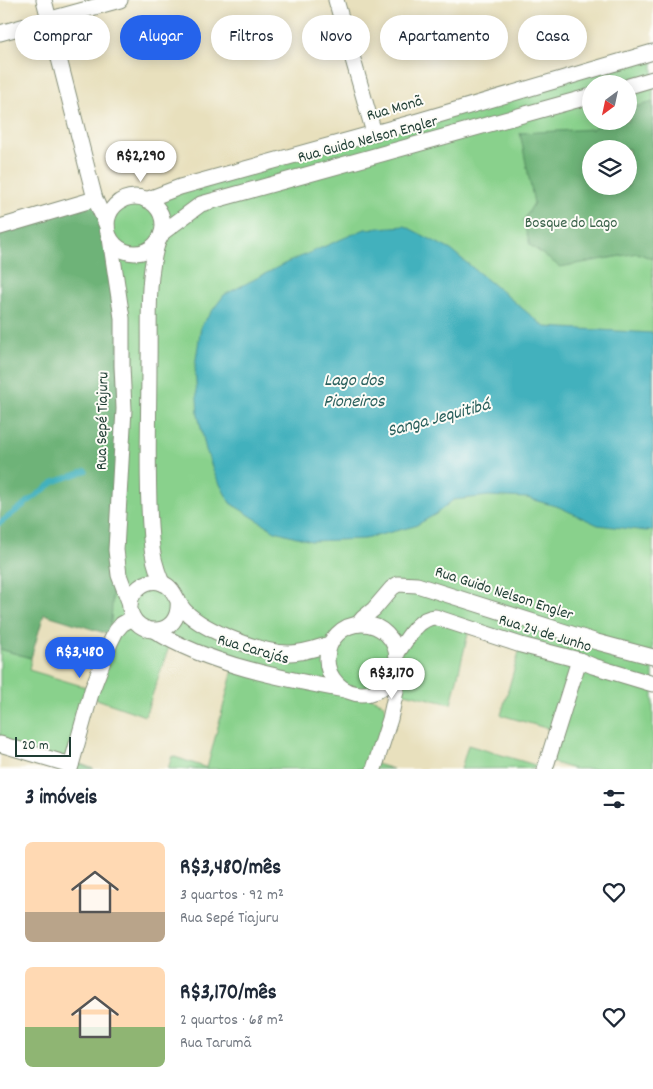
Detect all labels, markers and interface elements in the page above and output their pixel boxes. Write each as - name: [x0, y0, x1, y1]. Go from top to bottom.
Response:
- chip: Comprar: [15, 15, 110, 60]
- chip: Alugar: [120, 15, 201, 60]
- chip: Filtros: [211, 15, 292, 60]
- chip: Novo: [302, 15, 370, 60]
- chip: Apartamento: [380, 15, 508, 60]
- chip: Casa: [518, 15, 587, 60]
- north arrow: [582, 75, 638, 130]
- map controls: [582, 75, 637, 195]
- street label: Rua Monã: [364, 90, 426, 128]
- street label: Rua Guido Nelson Engler: [295, 110, 441, 170]
- pin: R$2,290: [95, 140, 187, 183]
- button: layers: [582, 140, 637, 195]
- text: R$2,290: [117, 145, 165, 168]
- park label: Bosque do Lago: [525, 212, 617, 235]
- water label: Lago dos Pioneiros: [323, 369, 385, 415]
- street label: Rua Sepé Tiajuru: [91, 371, 115, 471]
- water label: Sanga Jequitibá: [385, 393, 495, 445]
- street label: Rua Guido Nelson Engler: [432, 561, 576, 627]
- street label: Rua 24 de Junho: [496, 609, 594, 659]
- street label: Rua Carajás: [214, 629, 292, 671]
- pin: R$3,480: [34, 636, 126, 679]
- text: R$3,480: [56, 641, 104, 664]
- pin: R$3,170: [346, 658, 438, 700]
- text: R$3,170: [370, 662, 414, 685]
- scale bar: [15, 734, 71, 757]
- text: 20 m: [22, 736, 49, 756]
- text: 3 imóveis: [25, 784, 97, 814]
- icon: filters: [600, 785, 628, 813]
- text: R$3,480/mês: [180, 854, 281, 884]
- icon: home: [65, 862, 125, 922]
- icon: heart: [600, 878, 628, 906]
- text: 3 quartos · 92 m²: [180, 884, 284, 907]
- text: Rua Sepé Tiajuru: [180, 907, 279, 930]
- text: R$3,170/mês: [180, 979, 277, 1009]
- icon: home: [65, 987, 125, 1047]
- icon: heart: [600, 1003, 628, 1031]
- text: 2 quartos · 68 m²: [180, 1009, 284, 1032]
- text: Rua Tarumã: [180, 1032, 252, 1055]

